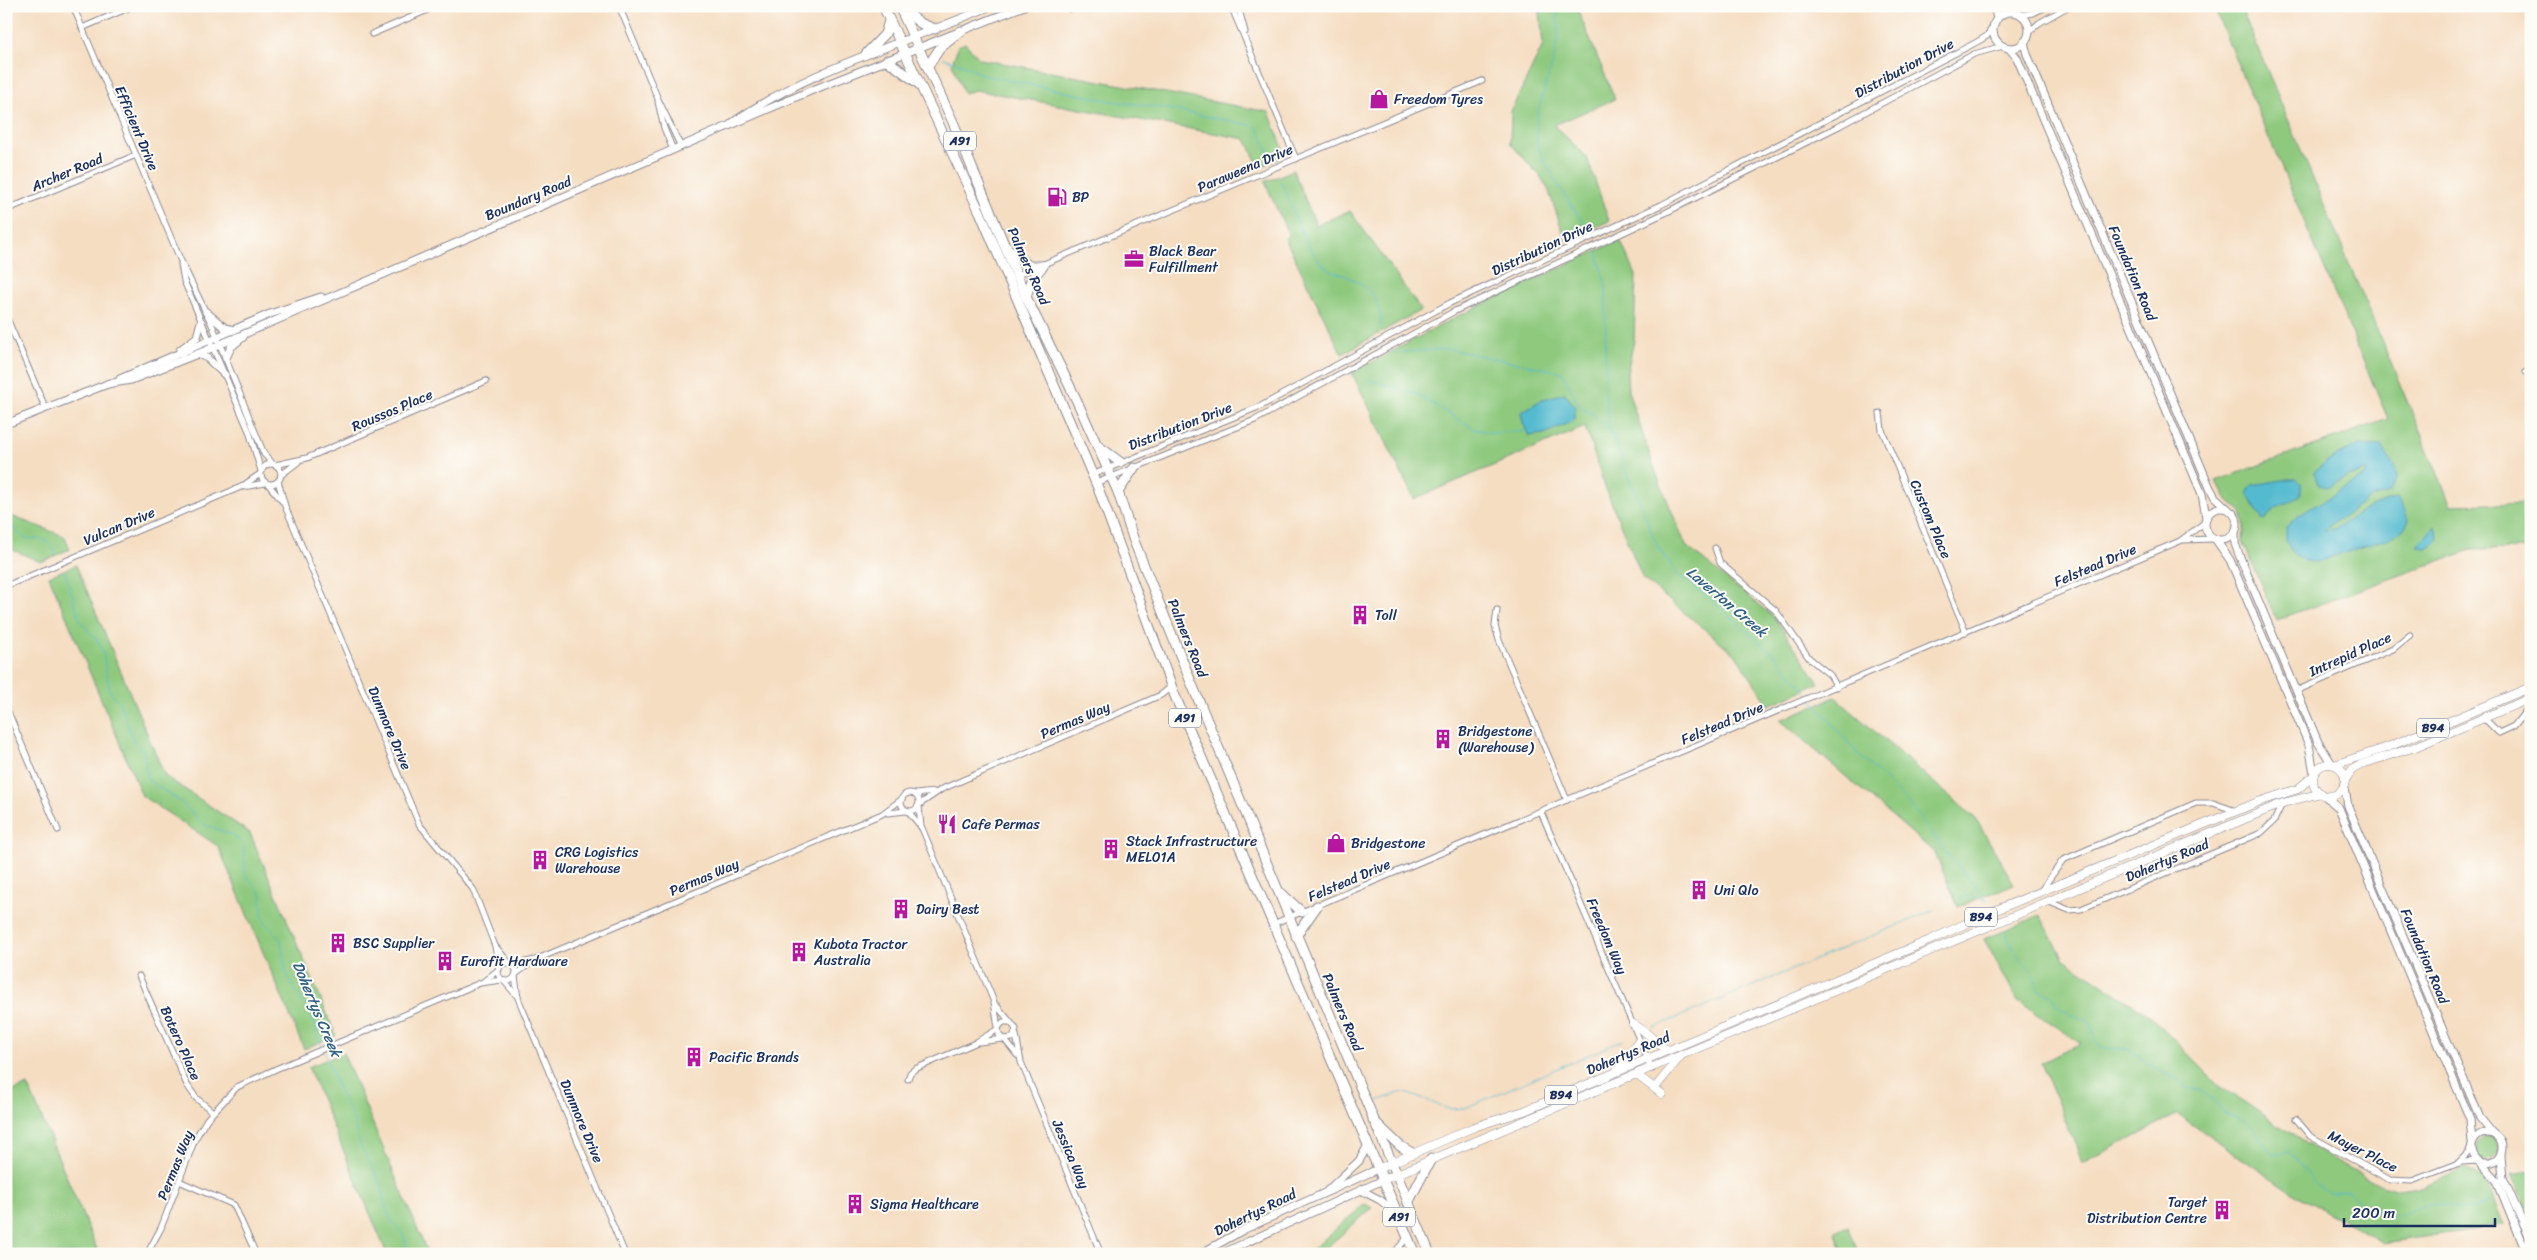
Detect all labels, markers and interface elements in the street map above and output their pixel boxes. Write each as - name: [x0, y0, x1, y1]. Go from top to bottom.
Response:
- street label: Distribution Drive: [1850, 32, 1958, 105]
- street label: Efficient Drive: [107, 82, 166, 175]
- place label: Freedom Tyres: [1394, 87, 1483, 112]
- shop icon: Freedom Tyres: [1368, 88, 1390, 110]
- road number: A91: [944, 132, 976, 150]
- street label: Paraweena Drive: [1193, 137, 1297, 200]
- street label: Archer Road: [26, 146, 108, 199]
- street label: Boundary Road: [481, 168, 577, 228]
- place label: BP: [1072, 185, 1090, 210]
- fuel station icon: BP: [1046, 186, 1068, 208]
- street label: Distribution Drive: [1487, 214, 1597, 283]
- street label: Foundation Road: [2101, 221, 2165, 326]
- street label: Palmers Road: [1000, 223, 1058, 311]
- place label: Black Bear Fulfillment: [1149, 239, 1219, 280]
- office icon: Black Bear Fulfillment: [1123, 248, 1145, 270]
- street label: Roussos Place: [348, 382, 437, 439]
- street label: Distribution Drive: [1125, 395, 1236, 458]
- street label: Custom Place: [1903, 476, 1958, 563]
- street label: Vulcan Drive: [79, 500, 159, 553]
- street label: Felstead Drive: [2050, 537, 2141, 594]
- water label: Laverton Creek: [1680, 560, 1774, 645]
- street label: Palmers Road: [1160, 595, 1215, 683]
- place label: Toll: [1375, 603, 1398, 628]
- building icon: Toll: [1349, 604, 1371, 626]
- street label: Intrepid Place: [2304, 625, 2396, 684]
- street label: Dunmore Drive: [361, 682, 418, 774]
- street label: Permas Way: [1036, 694, 1115, 746]
- street label: Felstead Drive: [1677, 695, 1768, 752]
- road number: A91: [1169, 708, 1201, 728]
- road number: B94: [2417, 718, 2449, 738]
- place label: Bridgestone (Warehouse): [1458, 719, 1534, 760]
- building icon: Bridgestone (Warehouse): [1432, 728, 1454, 750]
- place label: Cafe Permas: [962, 812, 1040, 837]
- restaurant icon: Cafe Permas: [936, 813, 958, 835]
- place label: Stack Infrastructure MEL01A: [1126, 829, 1257, 870]
- place label: Bridgestone: [1351, 831, 1425, 856]
- street label: Dohertys Road: [2121, 831, 2214, 889]
- shop icon: Bridgestone: [1325, 832, 1347, 854]
- building icon: Stack Infrastructure MEL01A: [1100, 838, 1122, 860]
- place label: CRG Logistics Warehouse: [555, 840, 639, 881]
- building icon: CRG Logistics Warehouse: [529, 849, 551, 871]
- street label: Permas Way: [665, 851, 744, 903]
- street label: Felstead Drive: [1304, 852, 1395, 909]
- place label: Uni Qlo: [1714, 878, 1759, 903]
- building icon: Uni Qlo: [1688, 879, 1710, 901]
- street label: Freedom Way: [1579, 894, 1634, 979]
- place label: Dairy Best: [916, 897, 980, 922]
- building icon: Dairy Best: [890, 898, 912, 920]
- street label: Foundation Road: [2393, 904, 2457, 1009]
- road number: B94: [1965, 908, 1997, 926]
- place label: BSC Supplier: [353, 931, 435, 956]
- building icon: BSC Supplier: [327, 932, 349, 954]
- place label: Kubota Tractor Australia: [813, 932, 909, 973]
- building icon: Kubota Tractor Australia: [788, 941, 810, 963]
- place label: Eurofit Hardware: [460, 949, 568, 974]
- building icon: Eurofit Hardware: [434, 950, 456, 972]
- water label: Dohertys Creek: [285, 957, 350, 1063]
- street label: Palmers Road: [1315, 969, 1371, 1057]
- street label: Botero Place: [153, 1002, 208, 1085]
- street label: Dohertys Road: [1582, 1024, 1675, 1082]
- place label: Pacific Brands: [709, 1045, 799, 1070]
- building icon: Pacific Brands: [683, 1046, 705, 1068]
- street label: Dunmore Drive: [553, 1075, 610, 1167]
- road number: B94: [1545, 1086, 1577, 1104]
- street label: Jessica Way: [1044, 1115, 1097, 1193]
- street label: Mayer Place: [2323, 1123, 2402, 1180]
- street label: Permas Way: [150, 1126, 201, 1204]
- street label: Dohertys Road: [1210, 1181, 1302, 1243]
- place label: Target Distribution Centre: [2087, 1190, 2208, 1231]
- place label: Sigma Healthcare: [870, 1192, 979, 1217]
- building icon: Sigma Healthcare: [844, 1193, 866, 1215]
- scale bar: [2344, 1195, 2496, 1227]
- building icon: Target Distribution Centre: [2211, 1199, 2233, 1221]
- text: 200 m: [2352, 1200, 2396, 1226]
- road number: A91: [1383, 1208, 1415, 1226]

